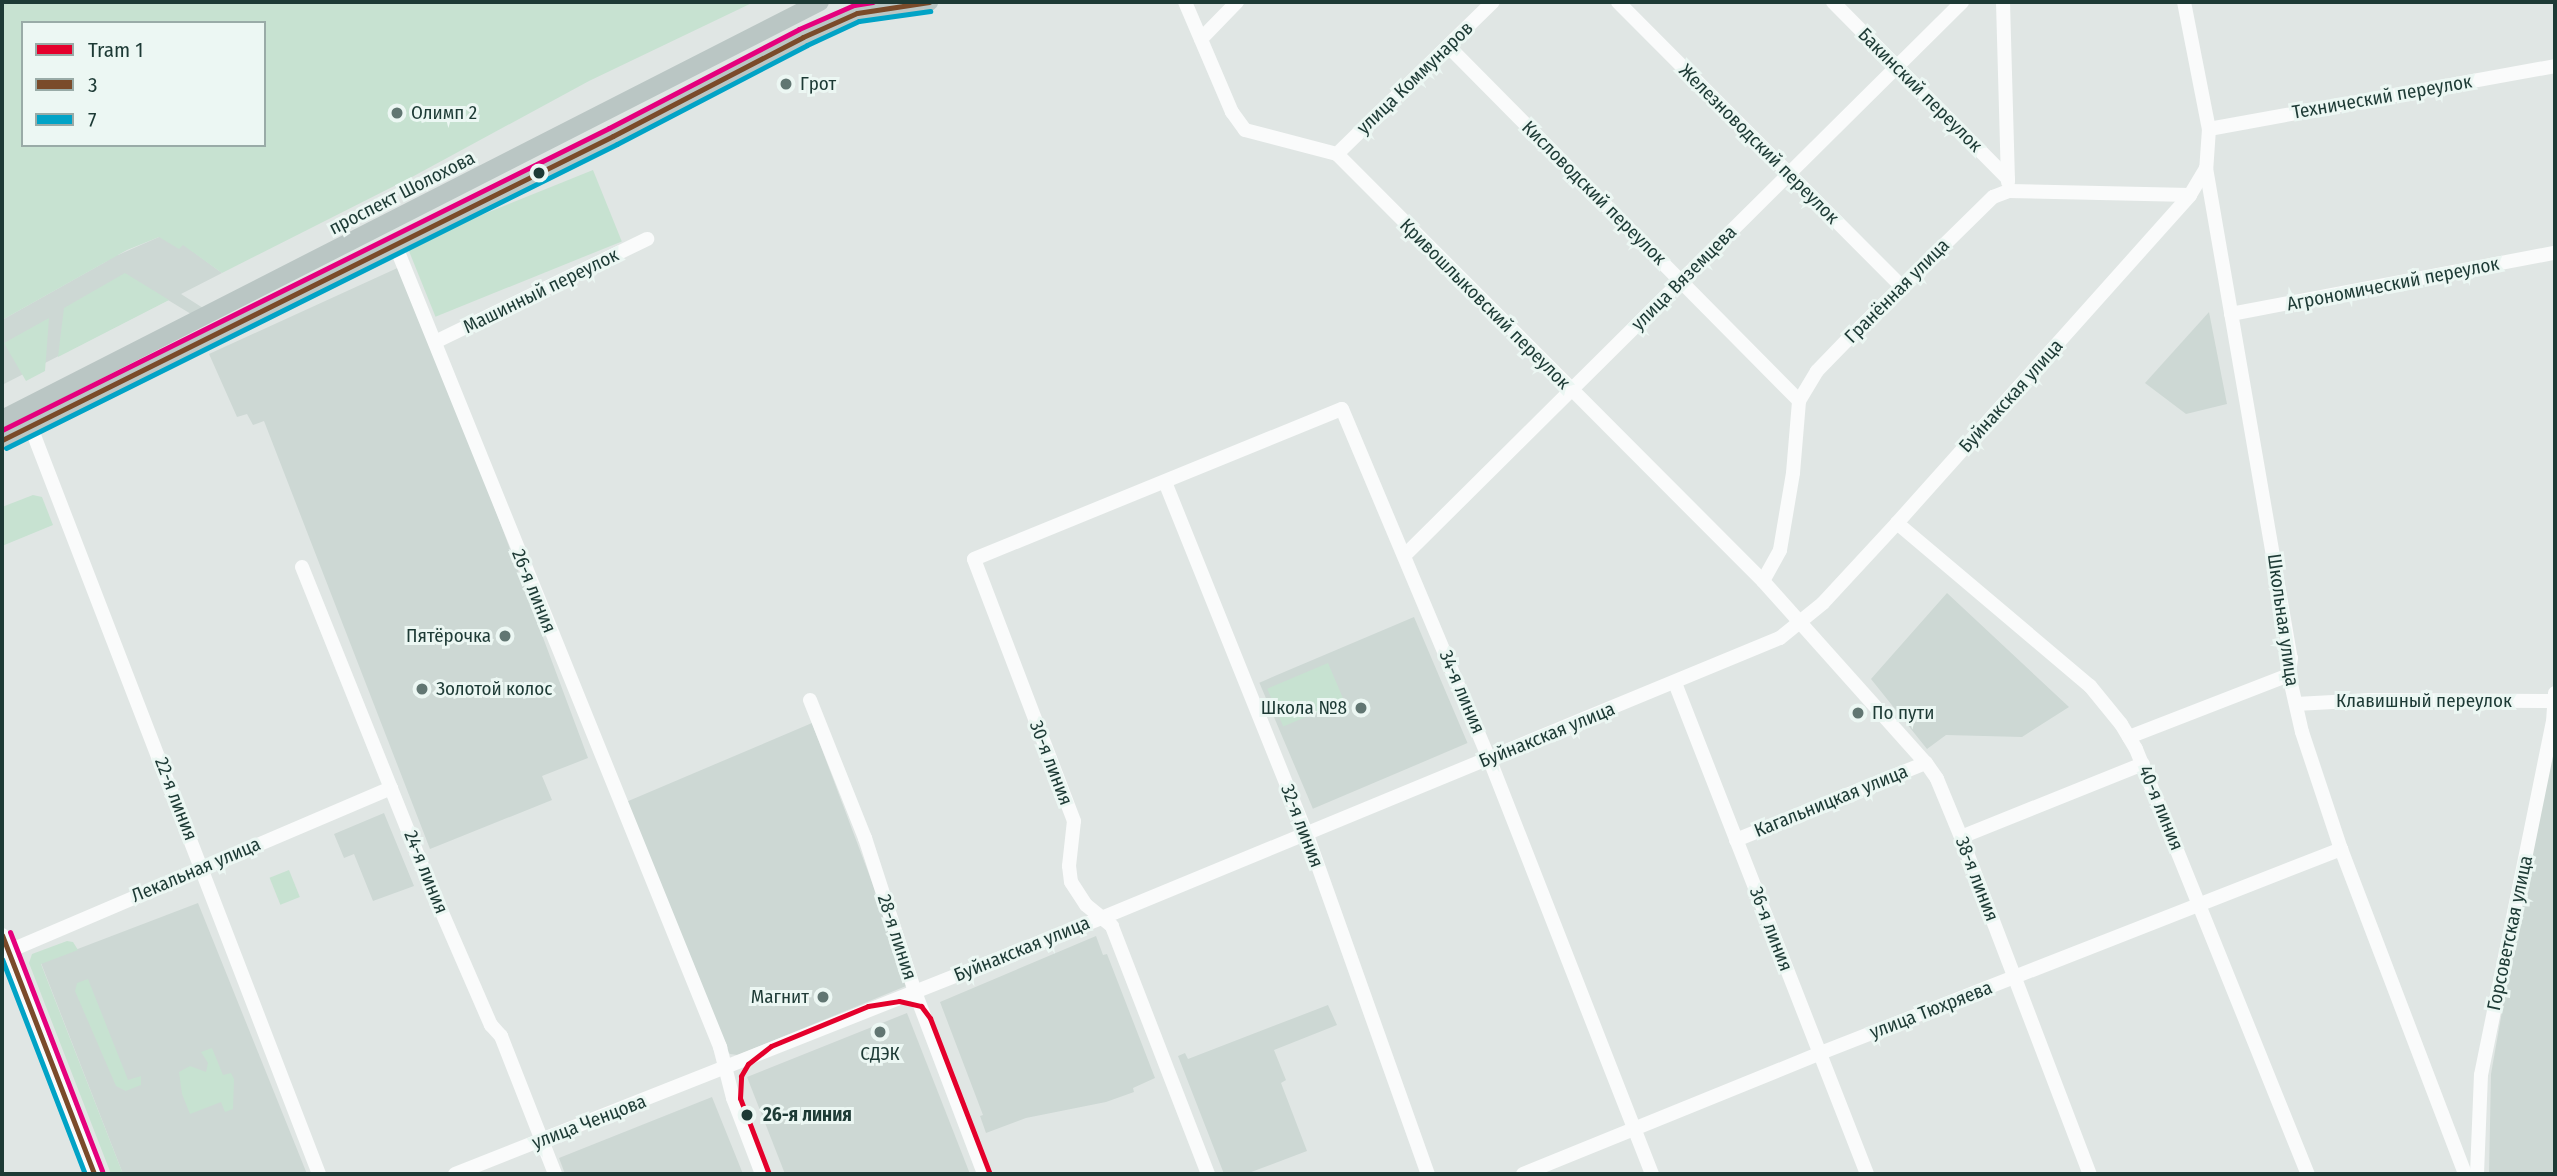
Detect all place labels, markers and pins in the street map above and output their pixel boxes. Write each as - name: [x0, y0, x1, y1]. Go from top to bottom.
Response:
- place label: Грот: [800, 73, 836, 95]
- marker: Грот: [778, 76, 794, 92]
- place label: Олимп 2: [411, 102, 477, 124]
- marker: Олимп 2: [389, 105, 405, 121]
- unlabelled marker: [532, 166, 546, 180]
- place label: Пятёрочка: [406, 625, 491, 647]
- marker: Пятёрочка: [497, 628, 513, 644]
- place label: Золотой колос: [436, 678, 552, 700]
- marker: Золотой колос: [414, 681, 430, 697]
- place label: Школа №8: [1261, 697, 1347, 719]
- marker: Школа №8: [1353, 700, 1369, 716]
- place label: По пути: [1872, 702, 1934, 724]
- marker: По пути: [1850, 705, 1866, 721]
- place label: Магнит: [751, 986, 809, 1008]
- marker: Магнит: [815, 989, 831, 1005]
- marker: СДЭК: [872, 1024, 888, 1040]
- place label: СДЭК: [860, 1043, 900, 1065]
- place label: 26-я линия: [763, 1104, 852, 1126]
- marker: 26-я линия: [737, 1105, 757, 1125]

